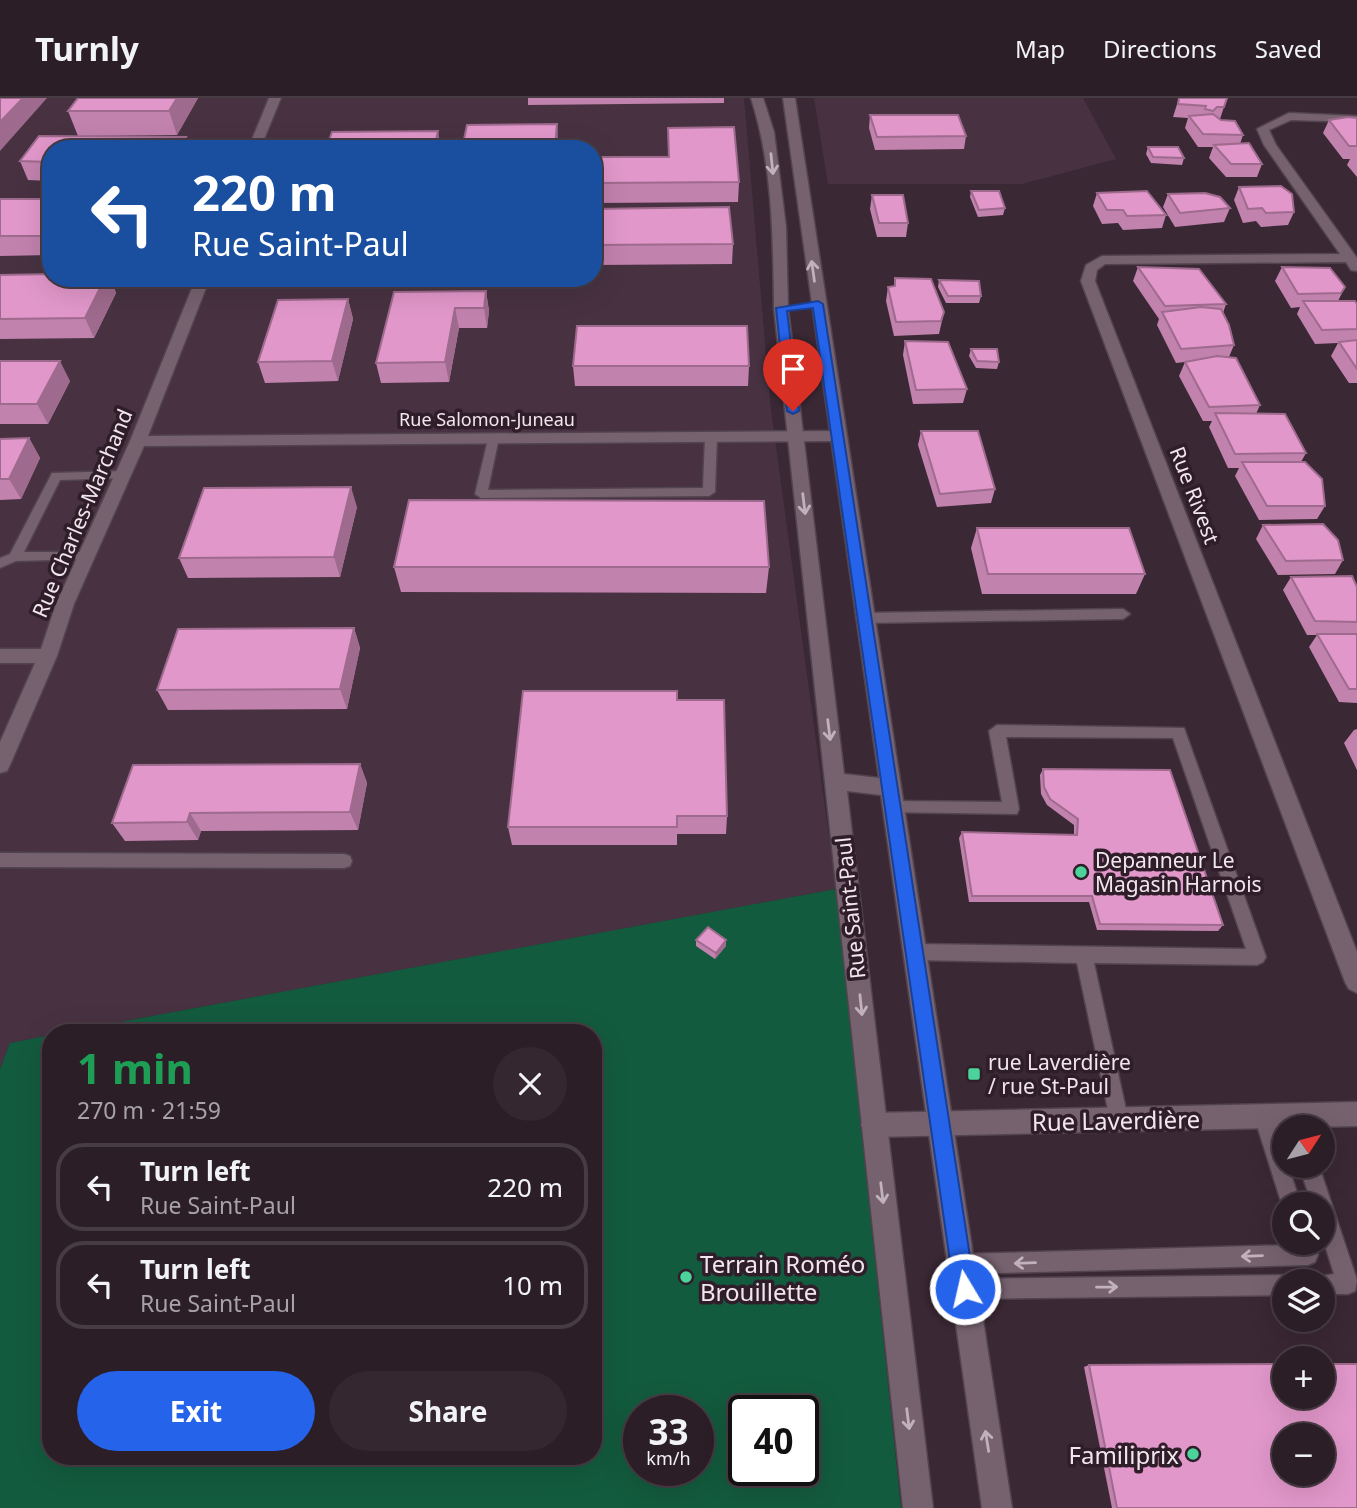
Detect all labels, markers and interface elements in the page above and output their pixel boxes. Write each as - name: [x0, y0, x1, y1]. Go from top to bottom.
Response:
- text: Turnly: [35, 26, 139, 71]
- text: Map: [1015, 32, 1065, 65]
- text: Directions: [1103, 32, 1217, 65]
- text: Saved: [1255, 32, 1322, 65]
- one-way arrow: [765, 153, 778, 175]
- text: 220 m: [192, 159, 337, 225]
- icon: left: [77, 168, 168, 259]
- text: Rue Saint-Paul: [192, 222, 409, 265]
- one-way arrow: [806, 260, 819, 283]
- pin: [763, 339, 823, 411]
- icon: arrive: [774, 350, 812, 388]
- street label: Rue Charles-Marchand: [25, 404, 139, 622]
- street label: Rue Salomon-Juneau: [399, 407, 575, 431]
- street label: Rue Rivest: [1164, 442, 1226, 548]
- one-way arrow: [797, 492, 810, 515]
- one-way arrow: [823, 718, 836, 741]
- street label: Rue Saint-Paul: [829, 836, 871, 980]
- place label: Depanneur Le Magasin Harnois: [1095, 846, 1262, 898]
- marker: Depanneur Le Magasin Harnois: [1073, 864, 1089, 880]
- one-way arrow: [854, 993, 867, 1016]
- text: 1 min: [77, 1039, 193, 1096]
- button: close: [493, 1047, 567, 1121]
- place label: rue Laverdière / rue St-Paul: [988, 1048, 1131, 1100]
- marker: rue Laverdière / rue St-Paul: [966, 1066, 982, 1082]
- text: 270 m · 21:59: [77, 1094, 221, 1126]
- street label: Rue Laverdière: [1032, 1102, 1200, 1138]
- north arrow: [1272, 1115, 1335, 1178]
- map controls: [1272, 1115, 1335, 1486]
- text: Turn left: [140, 1153, 251, 1189]
- icon: left: [81, 1168, 119, 1206]
- text: 220 m: [487, 1169, 563, 1205]
- one-way arrow: [876, 1181, 889, 1204]
- text: Rue Saint-Paul: [140, 1189, 296, 1221]
- button: search: [1272, 1192, 1335, 1255]
- place label: Terrain Roméo Brouillette: [700, 1247, 865, 1308]
- one-way arrow: [1241, 1250, 1264, 1263]
- text: Turn left: [140, 1251, 251, 1287]
- position arrow: [928, 1252, 1002, 1326]
- one-way arrow: [1014, 1256, 1037, 1269]
- icon: left: [81, 1266, 119, 1304]
- text: 10 m: [502, 1267, 563, 1303]
- marker: Terrain Roméo Brouillette: [678, 1269, 694, 1285]
- button: layers: [1272, 1269, 1335, 1332]
- one-way arrow: [1095, 1281, 1118, 1294]
- text: Rue Saint-Paul: [140, 1287, 296, 1319]
- button: +: [1272, 1346, 1335, 1409]
- button: Exit: [77, 1371, 315, 1451]
- button: Share: [329, 1371, 567, 1451]
- speed limit sign: 40: [728, 1395, 819, 1486]
- one-way arrow: [902, 1407, 915, 1430]
- text: 33: [648, 1408, 689, 1455]
- button: −: [1272, 1423, 1335, 1486]
- one-way arrow: [980, 1430, 993, 1452]
- place label: Familiprix: [1069, 1438, 1179, 1471]
- text: km/h: [646, 1446, 691, 1470]
- marker: Familiprix: [1185, 1446, 1201, 1462]

